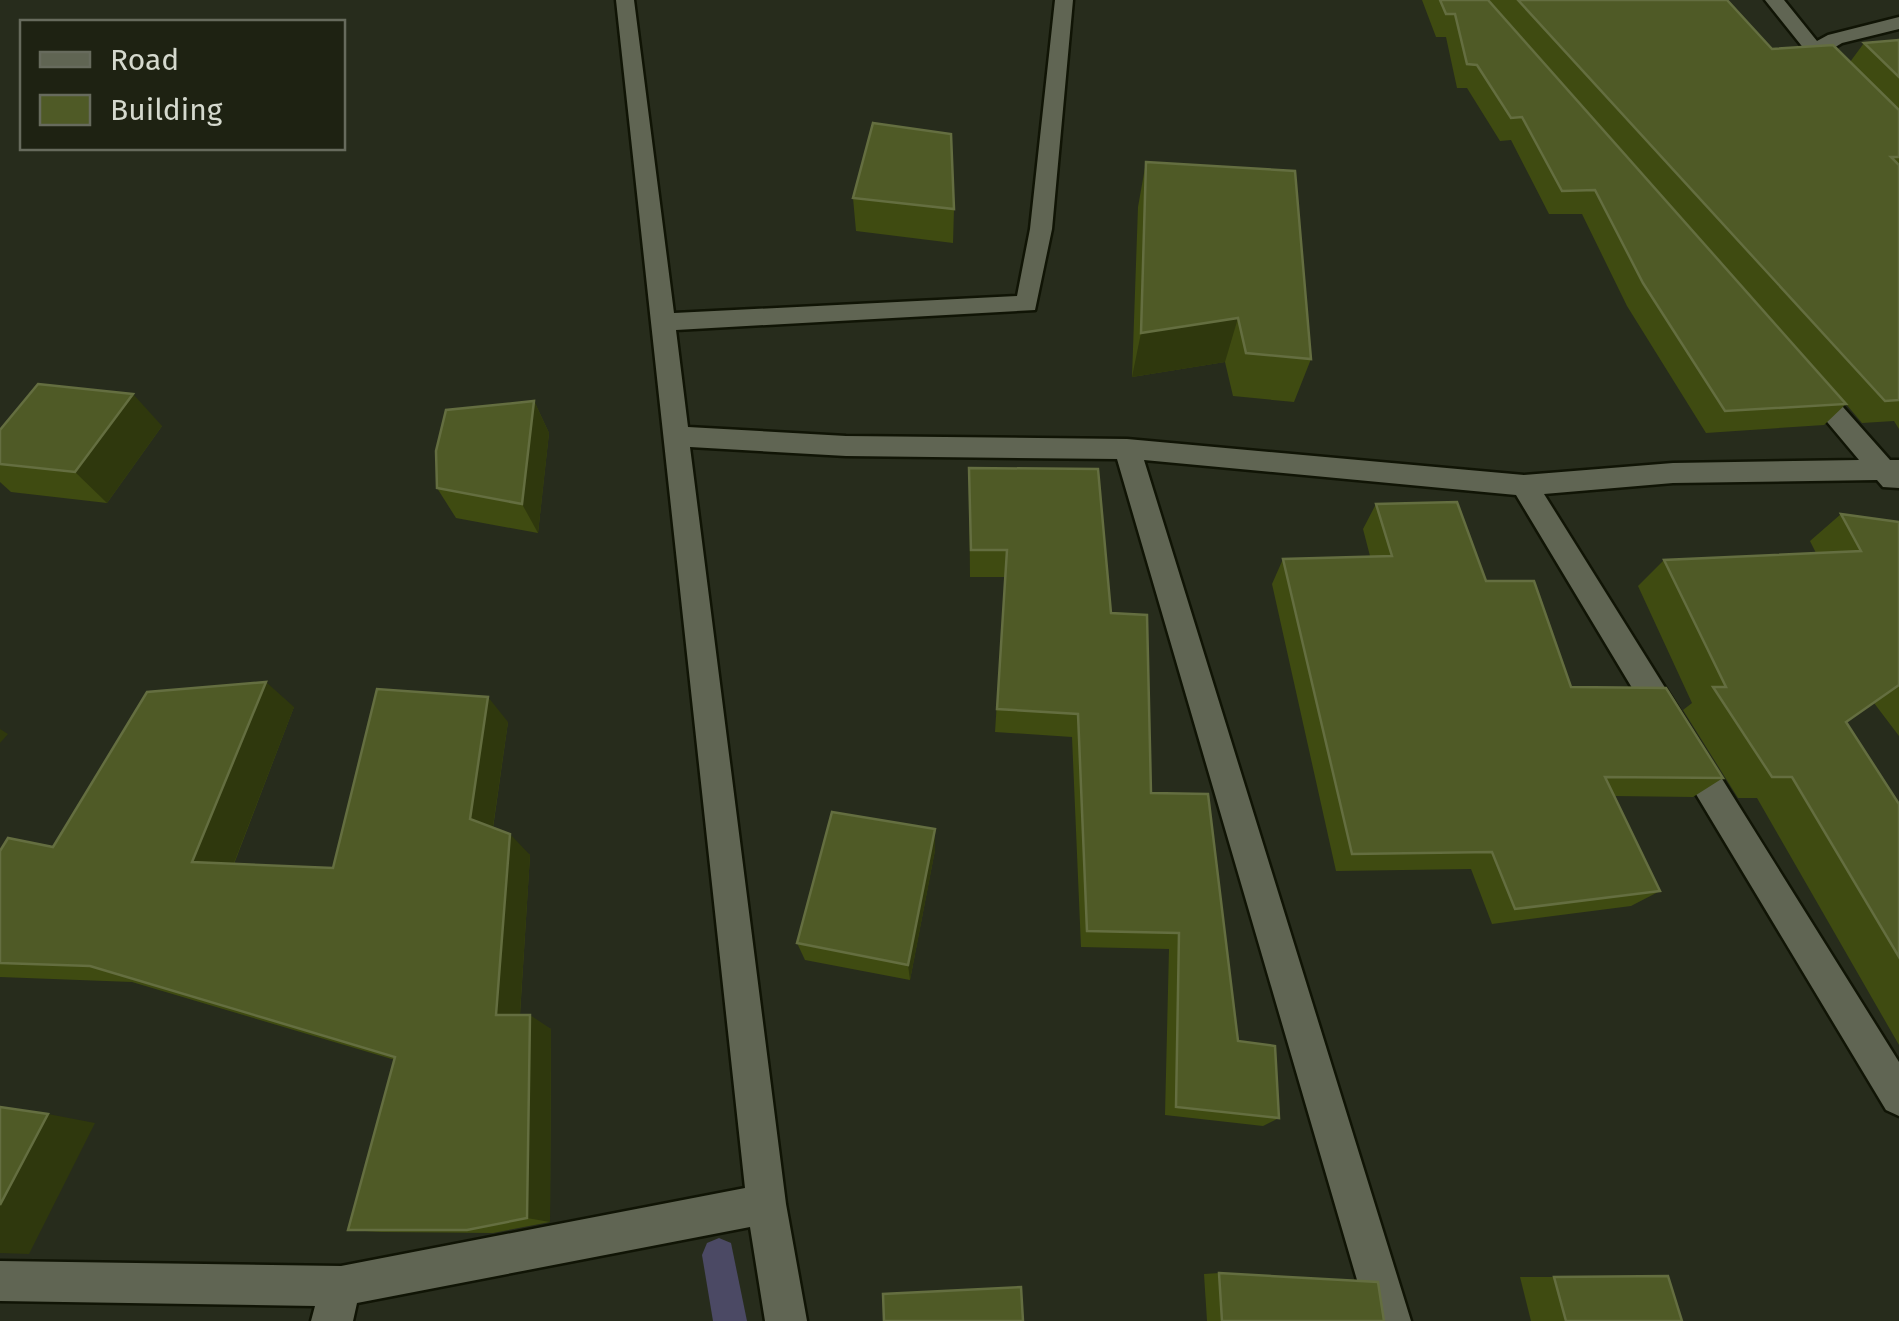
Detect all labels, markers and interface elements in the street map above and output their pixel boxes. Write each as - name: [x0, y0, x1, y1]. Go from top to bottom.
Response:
- legend: [20, 20, 345, 150]
- text: Road: [110, 42, 179, 78]
- text: Building: [110, 92, 223, 128]

